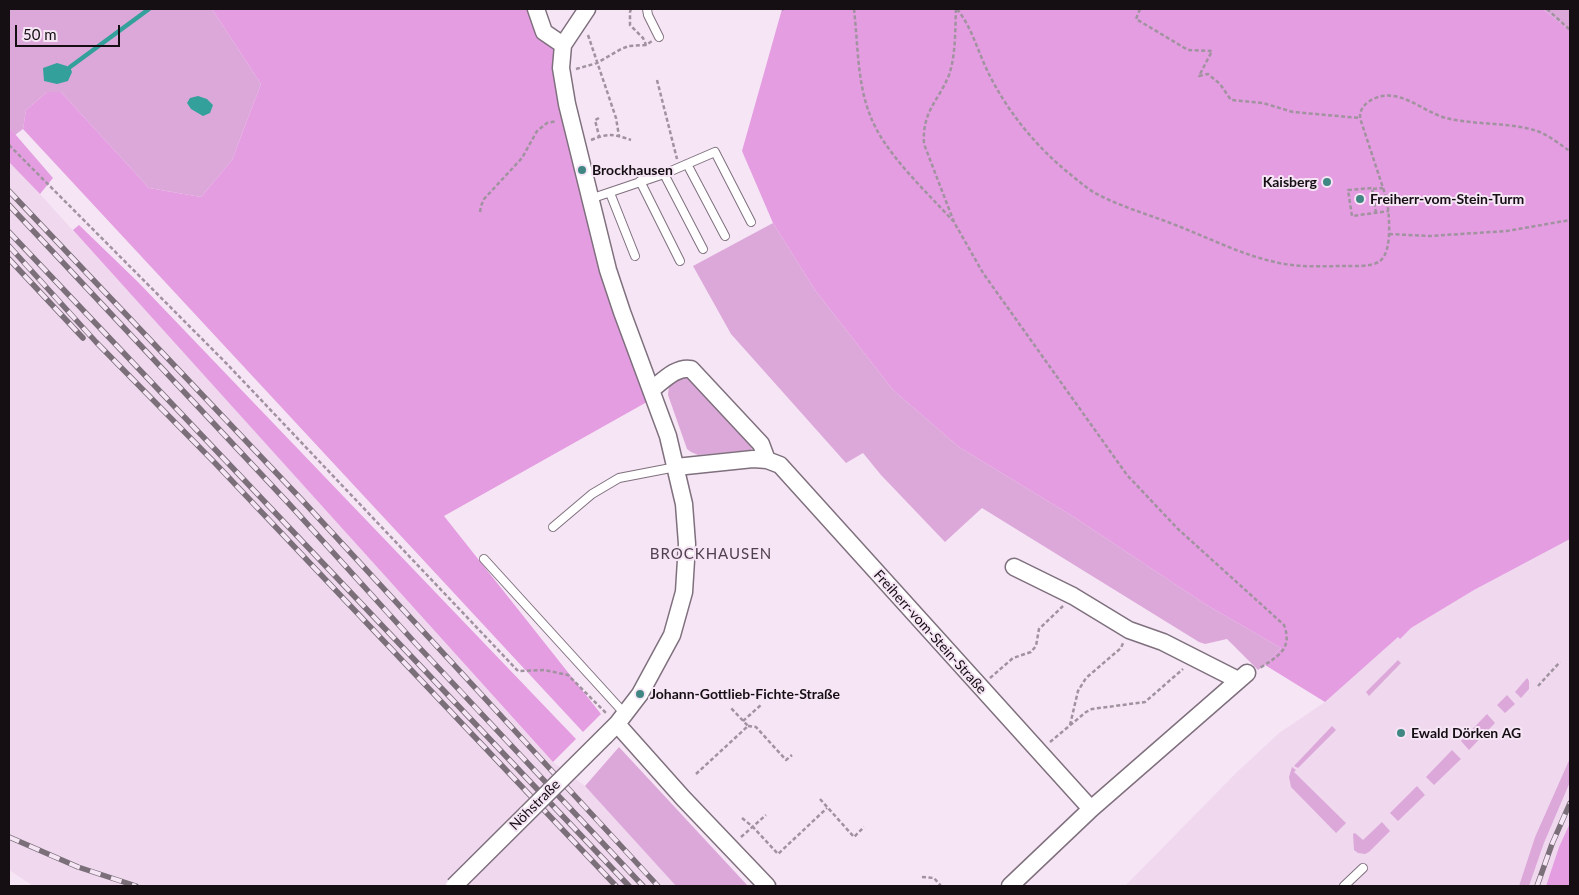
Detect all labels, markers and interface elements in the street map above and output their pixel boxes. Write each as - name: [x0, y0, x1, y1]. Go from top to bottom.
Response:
- scale bar: [18, 15, 122, 47]
- text: 50 m: [23, 25, 57, 43]
- place label: Brockhausen: [592, 162, 673, 178]
- marker: Brockhausen: [576, 164, 588, 176]
- place label: Kaisberg: [1263, 174, 1317, 190]
- marker: Kaisberg: [1321, 176, 1333, 188]
- place label: Freiherr-vom-Stein-Turm: [1370, 191, 1524, 207]
- marker: Freiherr-vom-Stein-Turm: [1354, 193, 1366, 205]
- district label: BROCKHAUSEN: [648, 545, 774, 563]
- street label: Freiherr-vom-Stein-Straße: [870, 567, 990, 697]
- place label: Johann-Gottlieb-Fichte-Straße: [650, 686, 840, 702]
- marker: Johann-Gottlieb-Fichte-Straße: [634, 688, 646, 700]
- place label: Ewald Dörken AG: [1411, 725, 1521, 741]
- marker: Ewald Dörken AG: [1395, 727, 1407, 739]
- street label: Nöhstraße: [506, 776, 564, 834]

